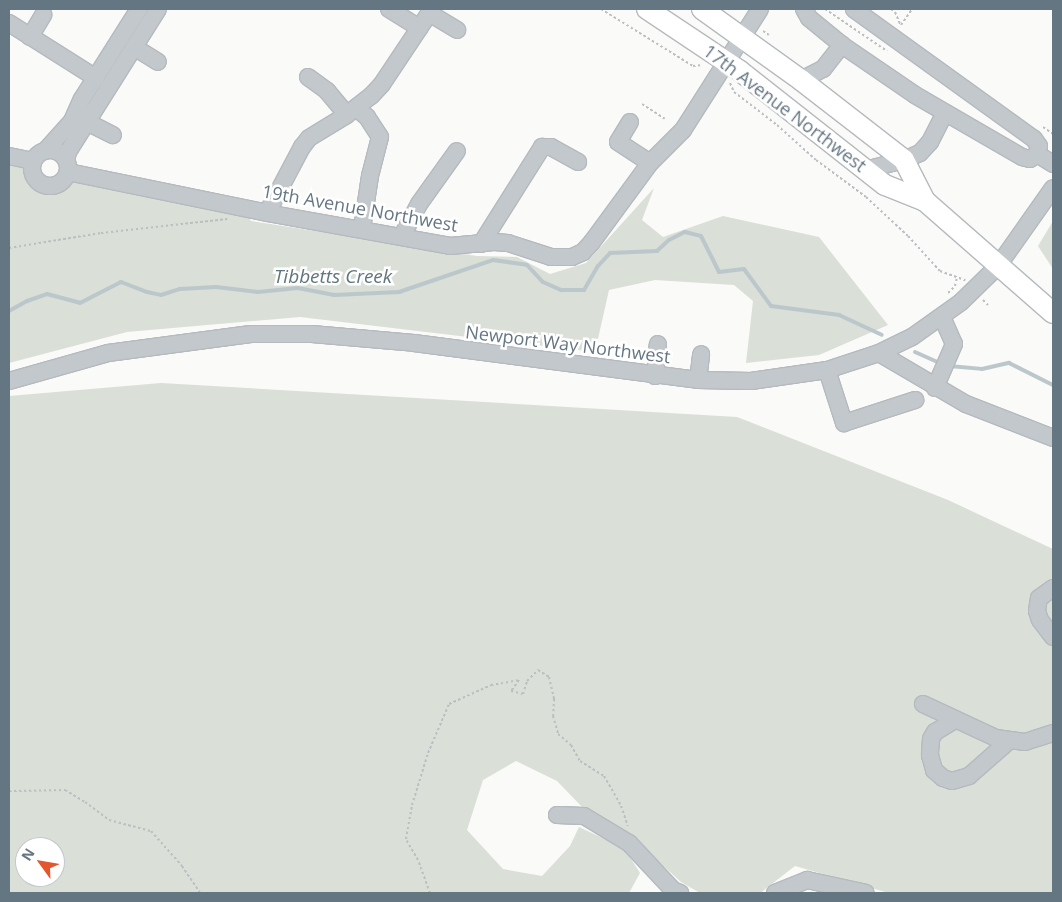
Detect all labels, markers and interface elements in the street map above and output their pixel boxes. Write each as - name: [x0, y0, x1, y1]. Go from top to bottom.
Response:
- street label: 17th Avenue Northwest: [699, 40, 871, 176]
- street label: 19th Avenue Northwest: [260, 180, 460, 236]
- water label: Tibbetts Creek: [274, 266, 392, 288]
- street label: Newport Way Northwest: [464, 321, 672, 367]
- north arrow: [15, 837, 65, 887]
- text: N: [17, 844, 39, 864]

